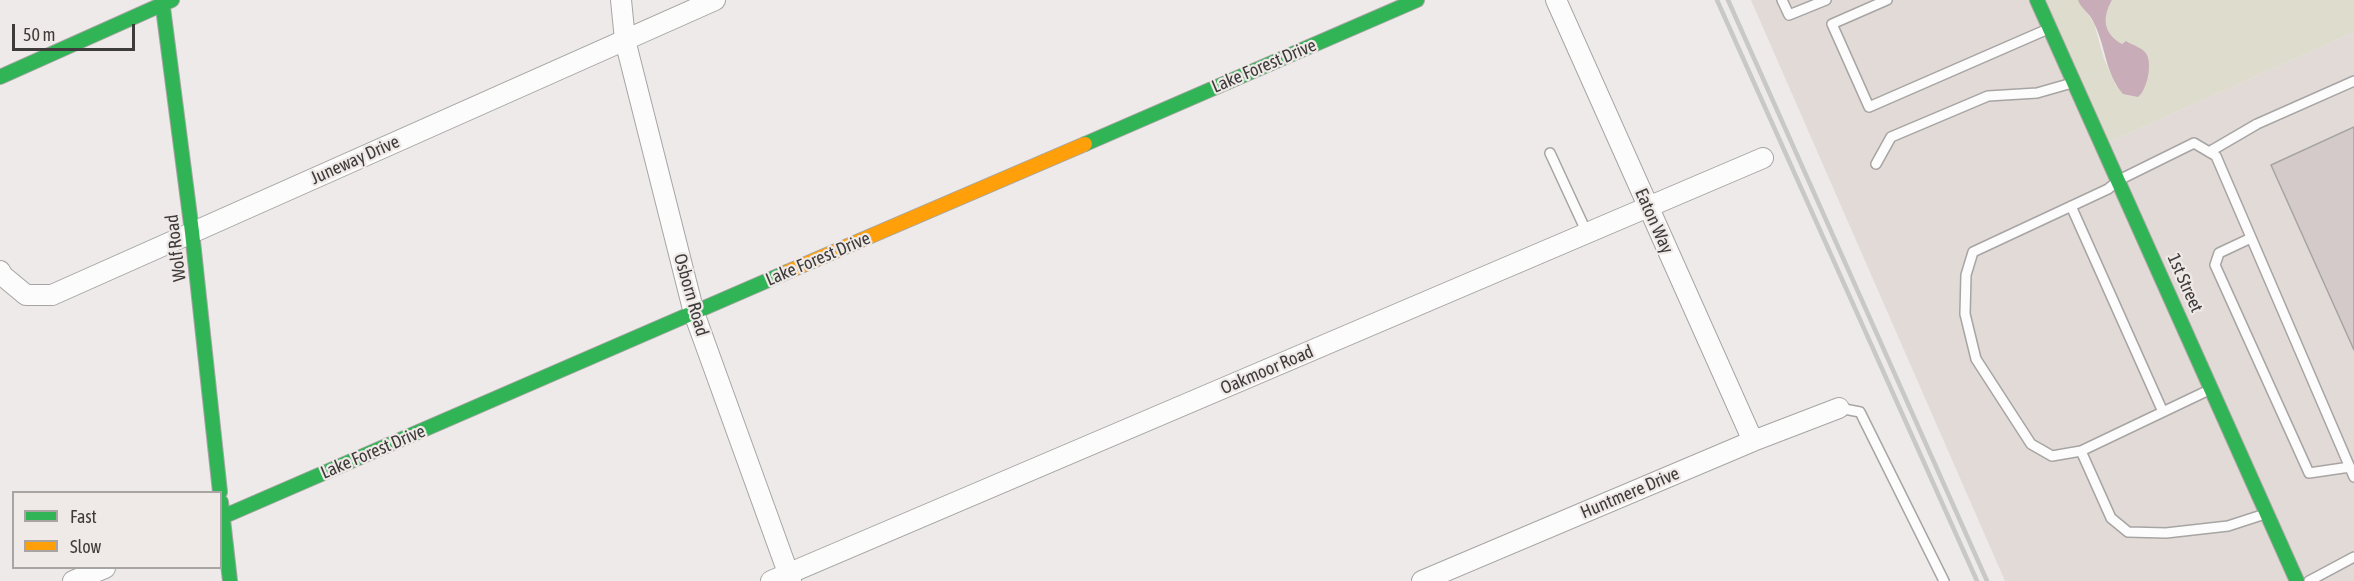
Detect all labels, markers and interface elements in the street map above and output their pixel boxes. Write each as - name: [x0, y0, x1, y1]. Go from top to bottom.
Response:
- scale bar: [15, 12, 138, 50]
- text: 50 m: [23, 24, 55, 45]
- street label: Lake Forest Drive: [1209, 34, 1319, 98]
- street label: Juneway Drive: [307, 131, 403, 189]
- street label: Eaton Way: [1630, 185, 1678, 257]
- street label: Wolf Road: [161, 213, 191, 283]
- street label: Lake Forest Drive: [763, 227, 873, 291]
- street label: 1st Street: [2163, 250, 2207, 316]
- street label: Osborn Road: [669, 251, 713, 339]
- street label: Oakmoor Road: [1217, 341, 1317, 399]
- street label: Lake Forest Drive: [318, 420, 428, 484]
- street label: Huntmere Drive: [1577, 463, 1683, 523]
- legend: [12, 491, 222, 569]
- text: Fast: [70, 506, 97, 527]
- text: Slow: [70, 536, 101, 557]

